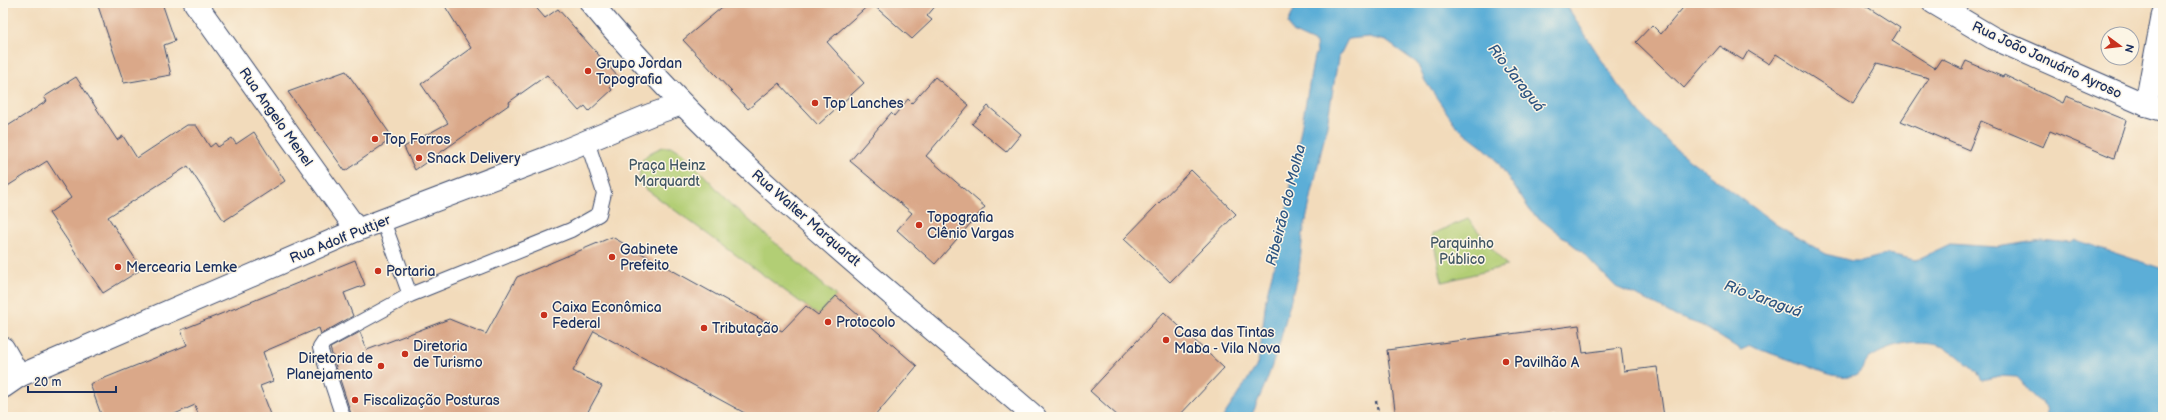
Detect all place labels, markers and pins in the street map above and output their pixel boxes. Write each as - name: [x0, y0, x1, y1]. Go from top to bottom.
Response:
- place label: Grupo Jordan Topografia: [596, 55, 682, 88]
- marker: Grupo Jordan Topografia: [583, 66, 593, 76]
- place label: Top Lanches: [823, 95, 904, 112]
- marker: Top Lanches: [810, 98, 820, 108]
- place label: Top Forros: [383, 131, 450, 148]
- marker: Top Forros: [370, 134, 380, 144]
- place label: Snack Delivery: [427, 150, 521, 167]
- marker: Snack Delivery: [414, 153, 424, 163]
- place label: Topografia Clênio Vargas: [927, 209, 1014, 242]
- marker: Topografia Clênio Vargas: [914, 220, 924, 230]
- place label: Gabinete Prefeito: [620, 241, 678, 274]
- marker: Gabinete Prefeito: [607, 252, 617, 262]
- place label: Mercearia Lemke: [126, 259, 237, 276]
- marker: Mercearia Lemke: [113, 262, 123, 272]
- place label: Portaria: [386, 263, 436, 280]
- marker: Portaria: [373, 266, 383, 276]
- place label: Caixa Econômica Federal: [552, 299, 662, 332]
- marker: Caixa Econômica Federal: [539, 310, 549, 320]
- place label: Protocolo: [836, 314, 896, 331]
- marker: Protocolo: [823, 317, 833, 327]
- place label: Tributação: [712, 320, 779, 337]
- marker: Tributação: [699, 323, 709, 333]
- place label: Casa das Tintas Maba - Vila Nova: [1174, 324, 1281, 357]
- marker: Casa das Tintas Maba - Vila Nova: [1161, 335, 1171, 345]
- place label: Diretoria de Turismo: [413, 338, 483, 371]
- marker: Diretoria de Turismo: [400, 349, 410, 359]
- place label: Diretoria de Planejamento: [286, 350, 373, 383]
- place label: Pavilhão A: [1514, 354, 1580, 371]
- marker: Pavilhão A: [1501, 357, 1511, 367]
- marker: Diretoria de Planejamento: [376, 361, 386, 371]
- place label: Fiscalização Posturas: [363, 392, 500, 409]
- marker: Fiscalização Posturas: [350, 395, 360, 405]

